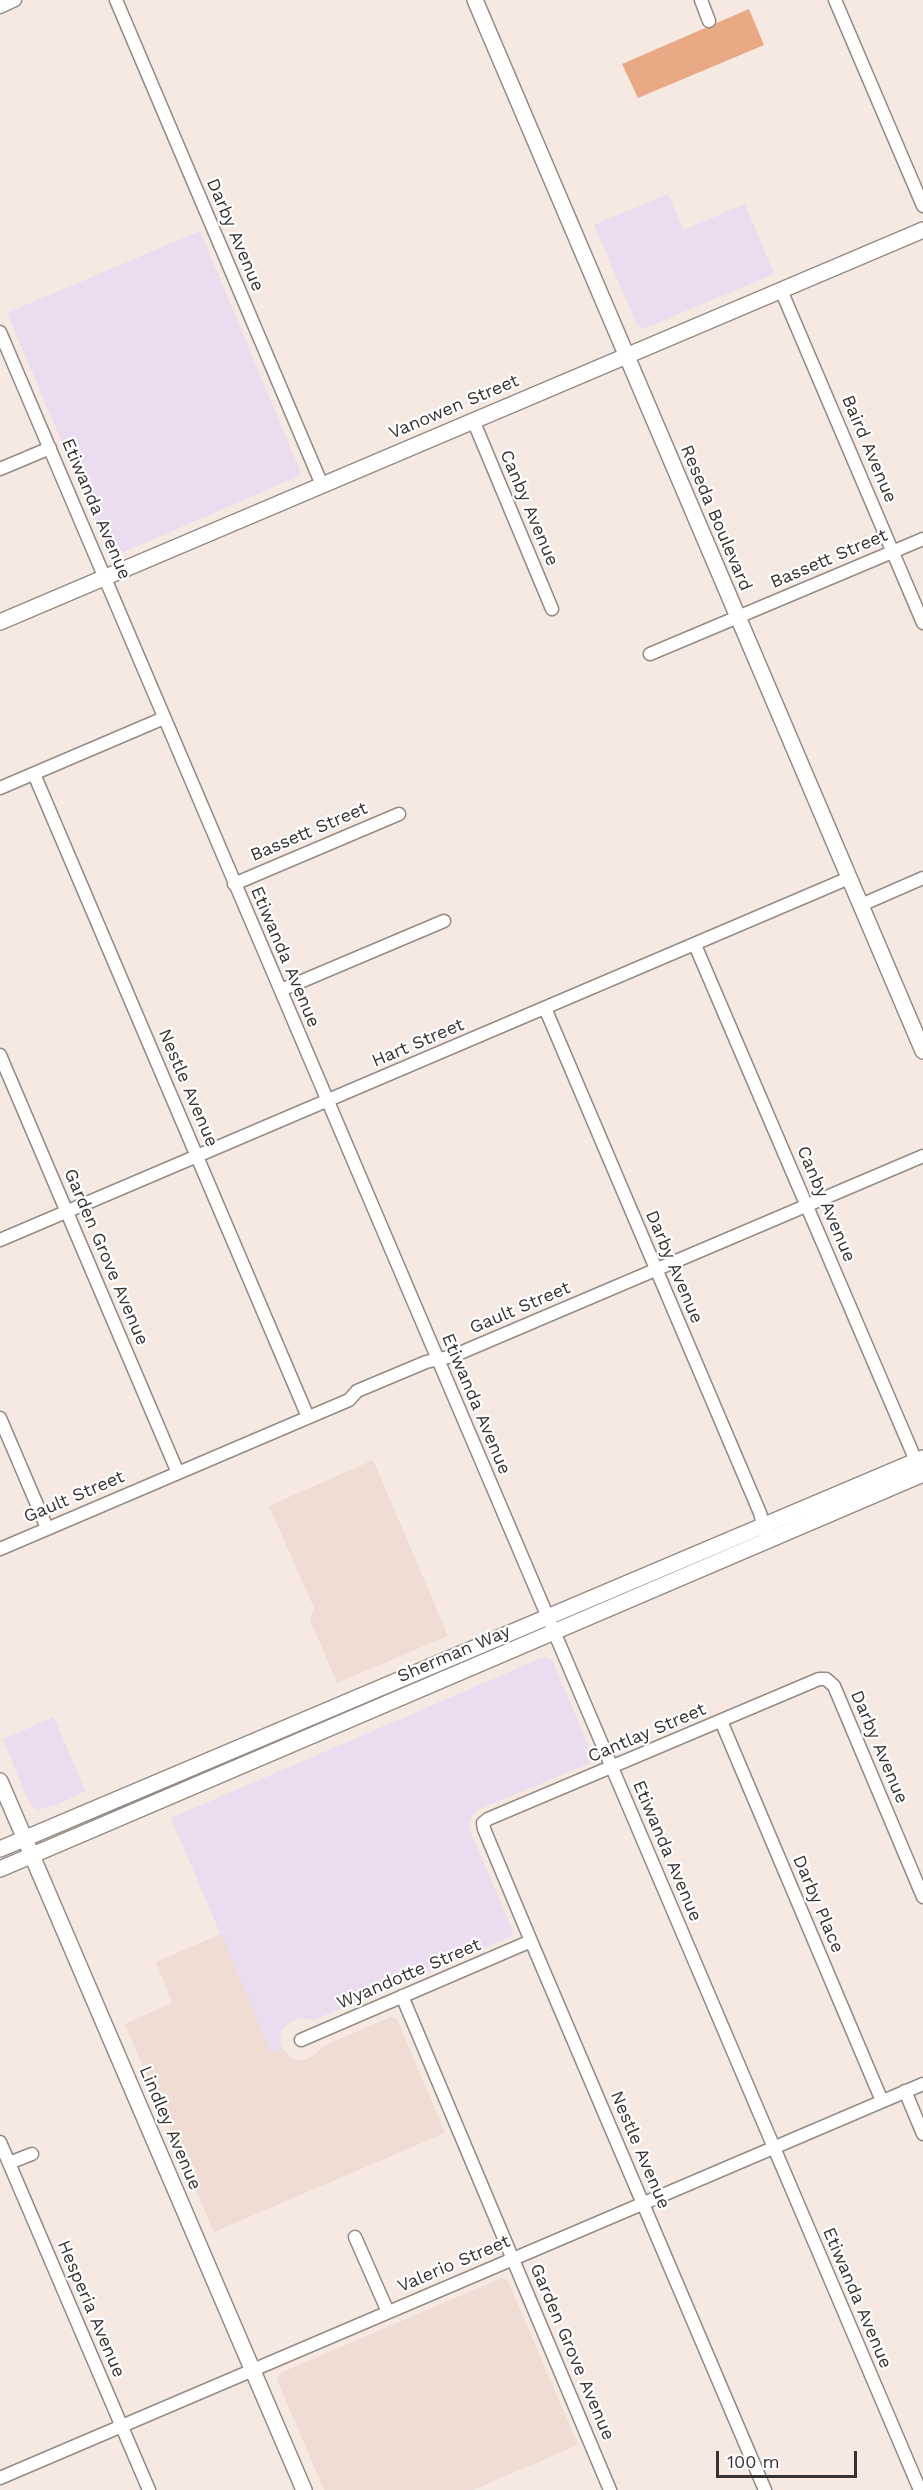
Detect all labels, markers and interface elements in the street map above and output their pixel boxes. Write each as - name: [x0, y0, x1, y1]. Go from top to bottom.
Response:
- street label: Darby Avenue: [201, 175, 269, 295]
- street label: Vanowen Street: [386, 370, 522, 444]
- street label: Baird Avenue: [837, 392, 901, 506]
- street label: Etiwanda Avenue: [57, 435, 135, 583]
- street label: Reseda Boulevard: [675, 442, 757, 594]
- street label: Canby Avenue: [495, 447, 563, 569]
- street label: Bassett Street: [767, 525, 891, 593]
- street label: Bassett Street: [247, 798, 371, 866]
- street label: Etiwanda Avenue: [246, 883, 324, 1031]
- street label: Hart Street: [369, 1014, 467, 1072]
- street label: Nestle Avenue: [153, 1026, 223, 1150]
- street label: Canby Avenue: [792, 1143, 860, 1265]
- street label: Garden Grove Avenue: [59, 1165, 153, 1349]
- street label: Darby Avenue: [640, 1207, 708, 1327]
- street label: Gault Street: [466, 1277, 574, 1339]
- street label: Etiwanda Avenue: [437, 1330, 515, 1478]
- street label: Gault Street: [20, 1466, 128, 1528]
- street label: Sherman Way: [394, 1621, 514, 1687]
- street label: Darby Avenue: [845, 1687, 913, 1807]
- street label: Cantlay Street: [585, 1698, 709, 1768]
- street label: Etiwanda Avenue: [628, 1777, 706, 1925]
- street label: Darby Place: [788, 1852, 848, 1956]
- street label: Wyandotte Street: [334, 1934, 484, 2014]
- street label: Lindley Avenue: [134, 2063, 206, 2193]
- street label: Nestle Avenue: [605, 2088, 675, 2212]
- street label: Etiwanda Avenue: [818, 2224, 896, 2372]
- street label: Valerio Street: [395, 2231, 513, 2297]
- street label: Hesperia Avenue: [52, 2237, 130, 2381]
- street label: Garden Grove Avenue: [525, 2260, 619, 2444]
- scale bar: [719, 2439, 860, 2477]
- text: 100 m: [727, 2451, 780, 2472]

